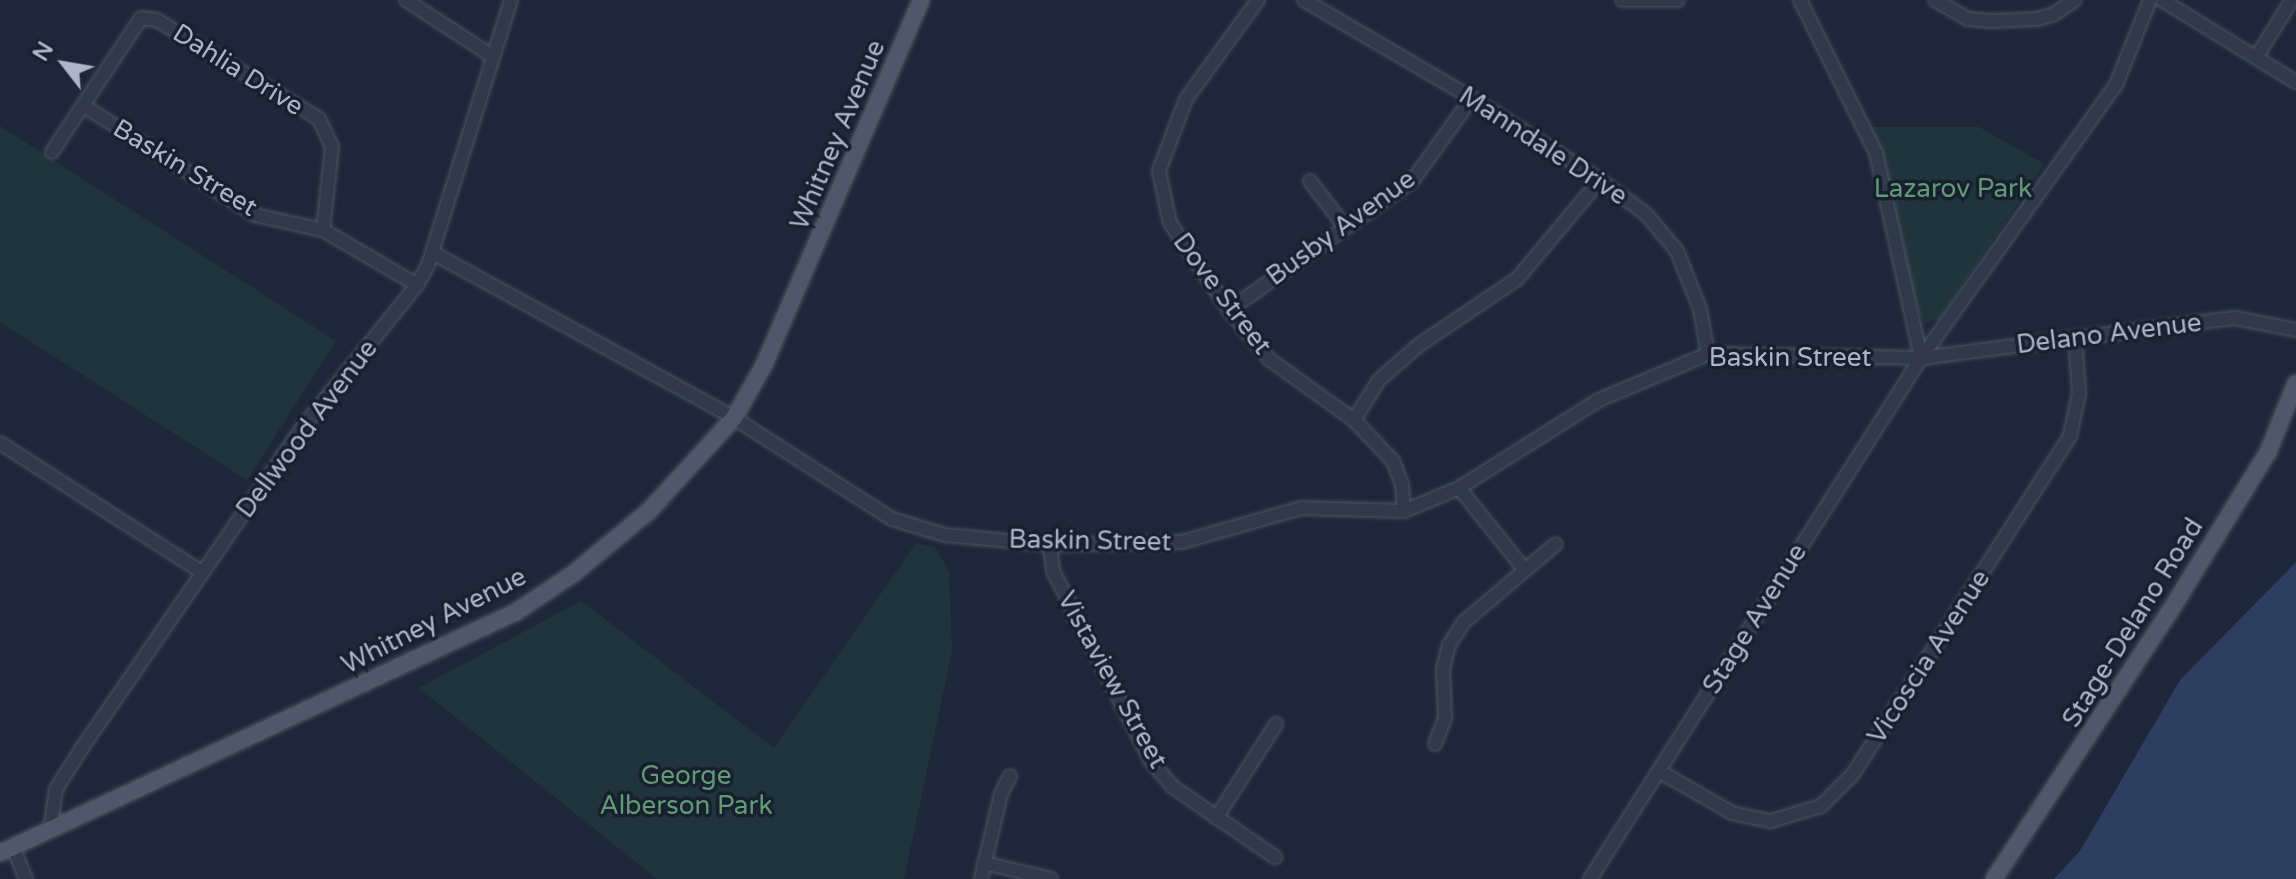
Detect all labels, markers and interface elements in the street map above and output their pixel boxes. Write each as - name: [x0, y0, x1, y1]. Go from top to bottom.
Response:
- street label: Dahlia Drive: [167, 18, 309, 122]
- north arrow: [24, 24, 104, 104]
- street label: Whitney Avenue: [784, 36, 892, 234]
- text: N: [28, 37, 59, 66]
- street label: Manndale Drive: [1453, 80, 1633, 212]
- street label: Baskin Street: [107, 113, 263, 223]
- street label: Busby Avenue: [1261, 164, 1421, 292]
- park label: Lazarov Park: [1874, 173, 2032, 205]
- street label: Dove Street: [1166, 227, 1278, 361]
- street label: Delano Avenue: [2015, 307, 2203, 361]
- street label: Dellwood Avenue: [230, 334, 384, 524]
- street label: Baskin Street: [1709, 342, 1871, 374]
- street label: Stage-Delano Road: [2056, 513, 2210, 733]
- street label: Baskin Street: [1008, 524, 1172, 558]
- street label: Stage Avenue: [1696, 538, 1814, 700]
- street label: Whitney Avenue: [337, 561, 531, 681]
- street label: Vicoscia Avenue: [1861, 564, 1997, 750]
- street label: Vistaview Street: [1050, 586, 1174, 774]
- park label: George Alberson Park: [599, 760, 773, 822]

